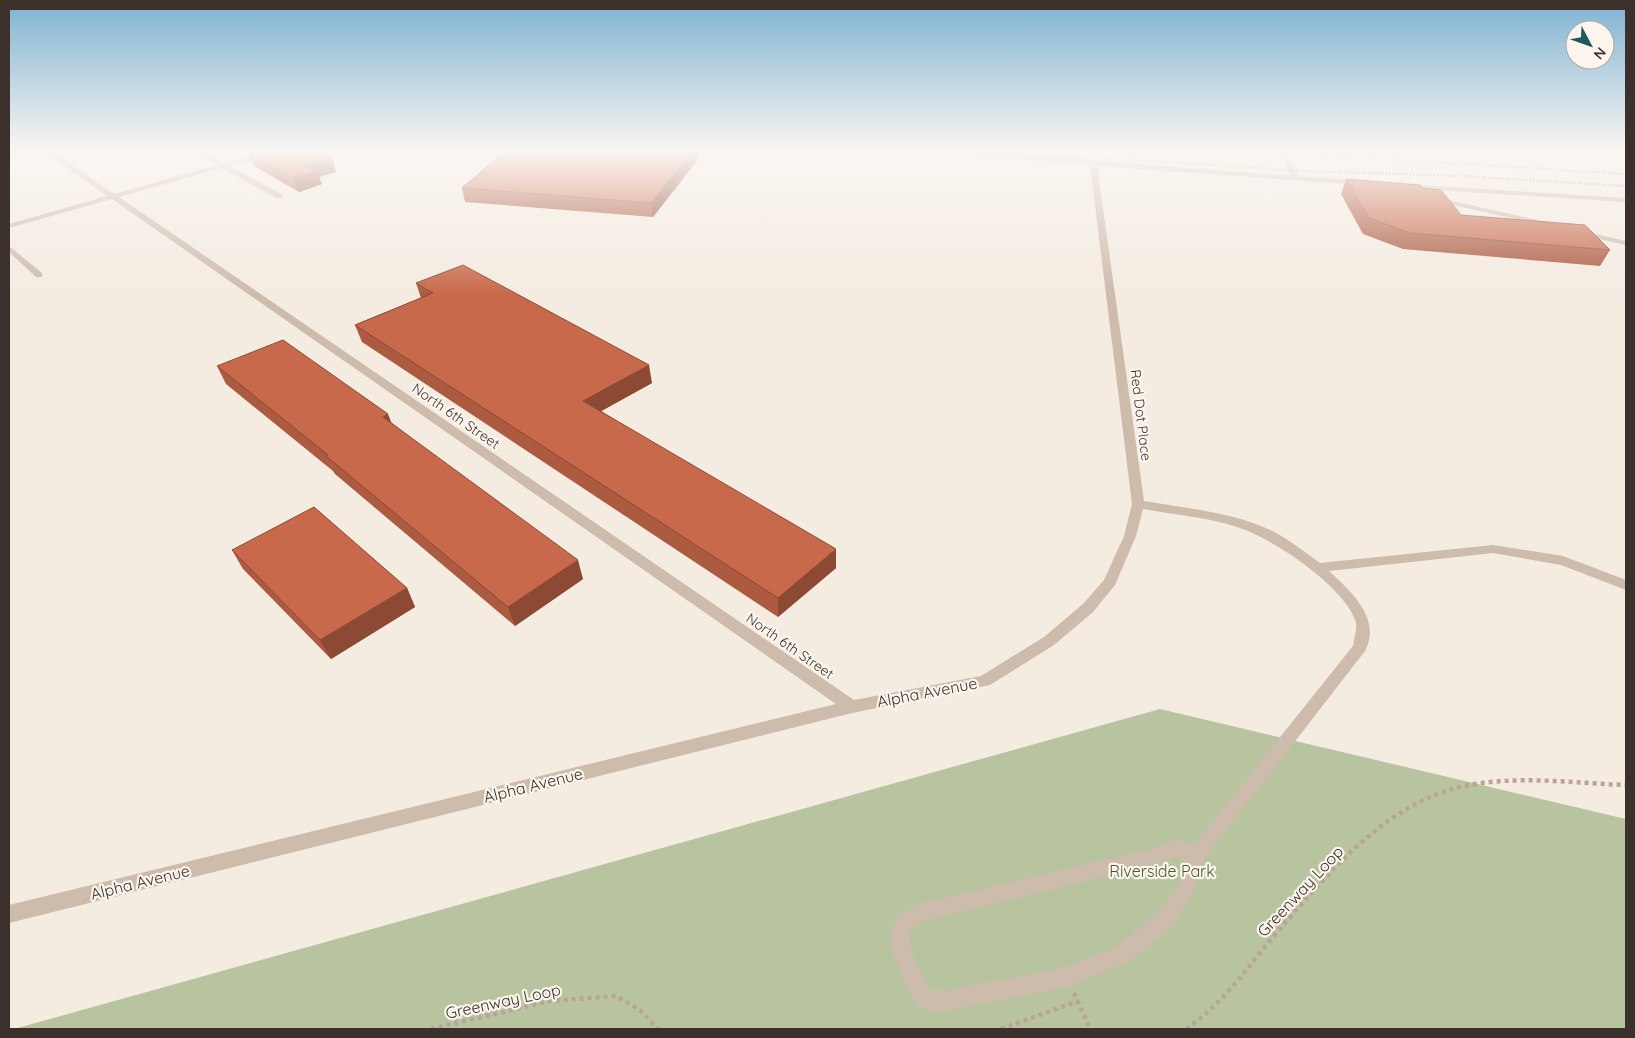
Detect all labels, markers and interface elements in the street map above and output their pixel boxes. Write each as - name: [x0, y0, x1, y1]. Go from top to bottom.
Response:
- north arrow: [1565, 20, 1615, 70]
- text: N: [1590, 44, 1610, 63]
- street label: Red Dot Place: [1126, 368, 1156, 462]
- street label: North 6th Street: [409, 379, 504, 453]
- street label: North 6th Street: [743, 609, 838, 683]
- street label: Alpha Avenue: [875, 672, 979, 712]
- street label: Alpha Avenue: [481, 763, 585, 807]
- street label: Greenway Loop: [1253, 841, 1347, 941]
- street label: Alpha Avenue: [88, 860, 192, 904]
- park label: Riverside Park: [1109, 861, 1215, 881]
- street label: Greenway Loop: [444, 979, 562, 1023]

